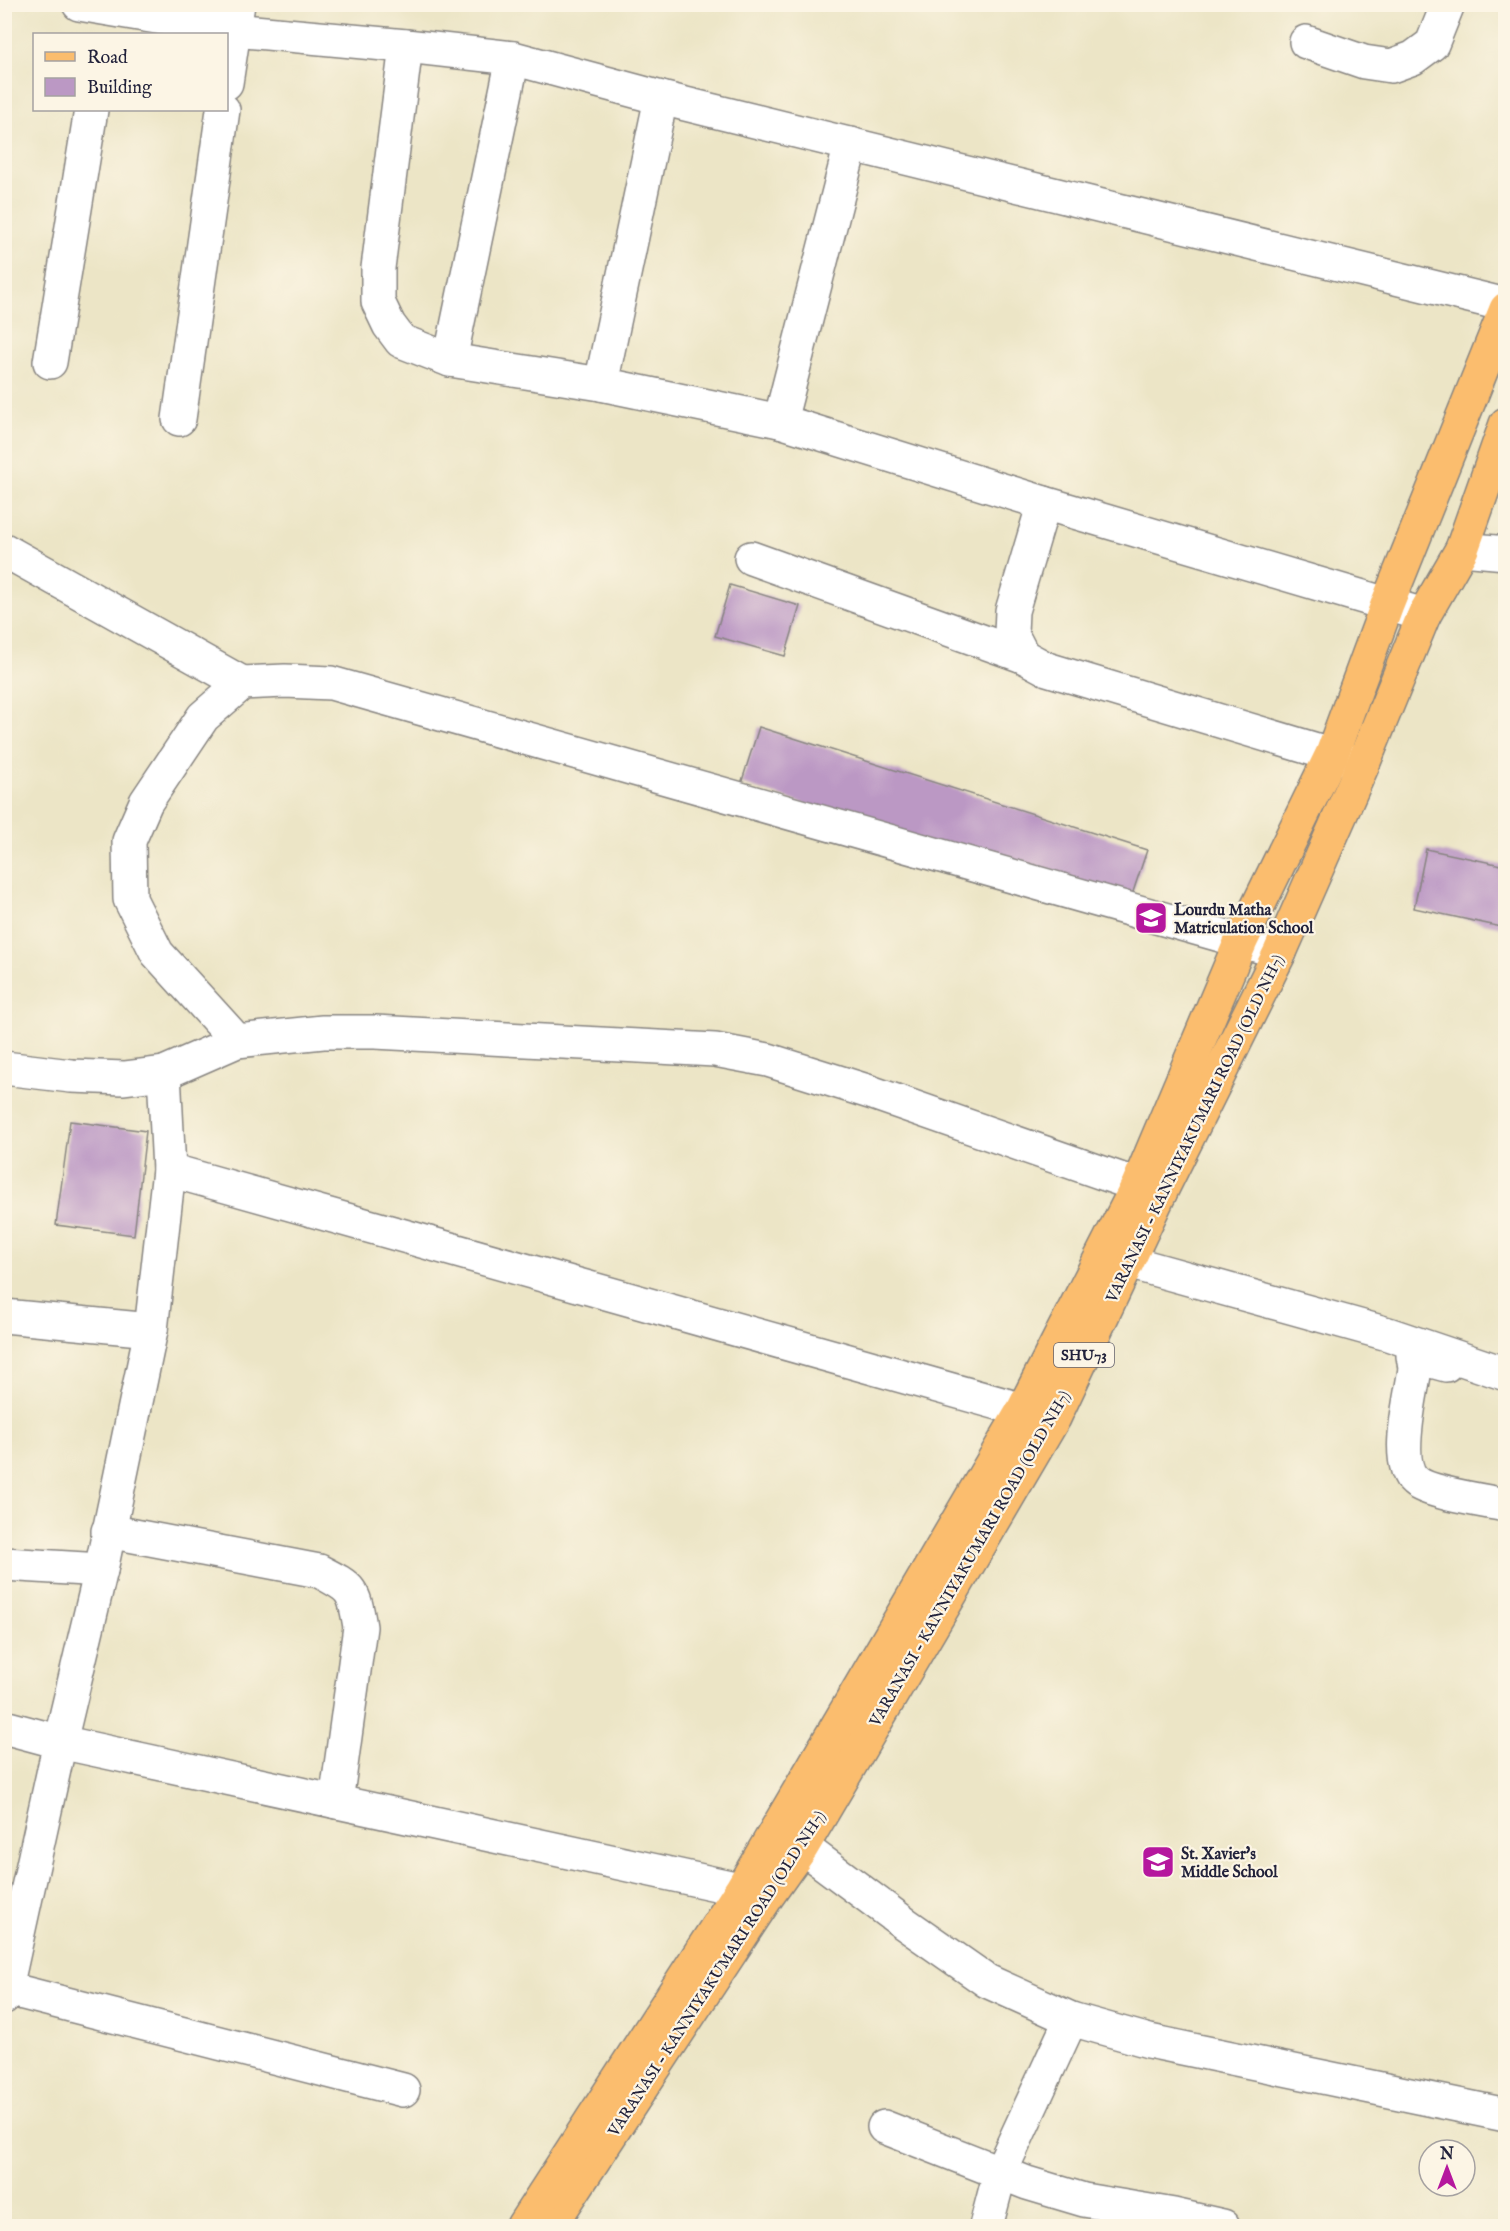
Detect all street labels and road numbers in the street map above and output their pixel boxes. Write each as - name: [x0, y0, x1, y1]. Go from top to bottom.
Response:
- street label: VARANASI - KANNIYAKUMARI ROAD (OLD NH7): [1102, 952, 1289, 1307]
- road number: SHU73: [1054, 1343, 1114, 1367]
- street label: VARANASI - KANNIYAKUMARI ROAD (OLD NH7): [865, 1387, 1076, 1731]
- street label: VARANASI - KANNIYAKUMARI ROAD (OLD NH7): [604, 1807, 831, 2142]

